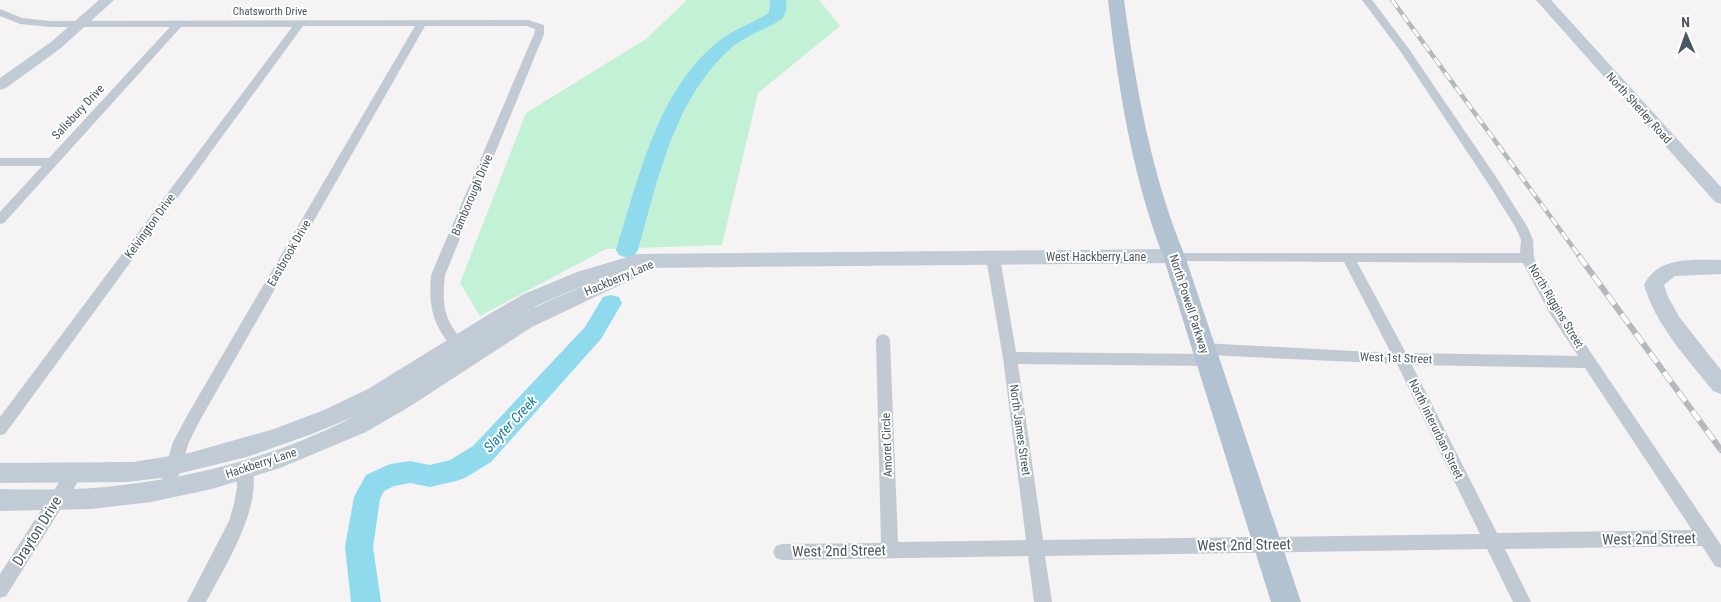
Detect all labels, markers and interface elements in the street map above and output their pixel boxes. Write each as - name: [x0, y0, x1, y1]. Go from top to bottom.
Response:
- street label: Chatsworth Drive: [233, 5, 307, 18]
- north arrow: [1661, 10, 1711, 60]
- text: N: [1681, 14, 1690, 30]
- street label: North Sherley Road: [1603, 70, 1675, 147]
- street label: Salisbury Drive: [49, 81, 107, 142]
- street label: Bamborough Drive: [449, 152, 496, 238]
- street label: Kelvington Drive: [122, 191, 178, 261]
- street label: Eastbrook Drive: [264, 217, 314, 289]
- street label: West Hackberry Lane: [1046, 250, 1146, 264]
- street label: North Powell Parkway: [1166, 253, 1212, 355]
- street label: Hackberry Lane: [582, 257, 656, 299]
- street label: North Riggins Street: [1525, 262, 1587, 351]
- street label: West 1st Street: [1360, 350, 1433, 366]
- street label: North Interurban Street: [1406, 377, 1466, 481]
- street label: North James Street: [1007, 383, 1033, 477]
- water label: Slayter Creek: [480, 392, 540, 455]
- street label: Amoret Circle: [879, 412, 895, 477]
- street label: Hackberry Lane: [224, 445, 299, 481]
- street label: Drayton Drive: [9, 493, 65, 569]
- street label: West 2nd Street: [1602, 529, 1696, 549]
- street label: West 2nd Street: [1197, 535, 1291, 555]
- street label: West 2nd Street: [792, 541, 886, 561]

